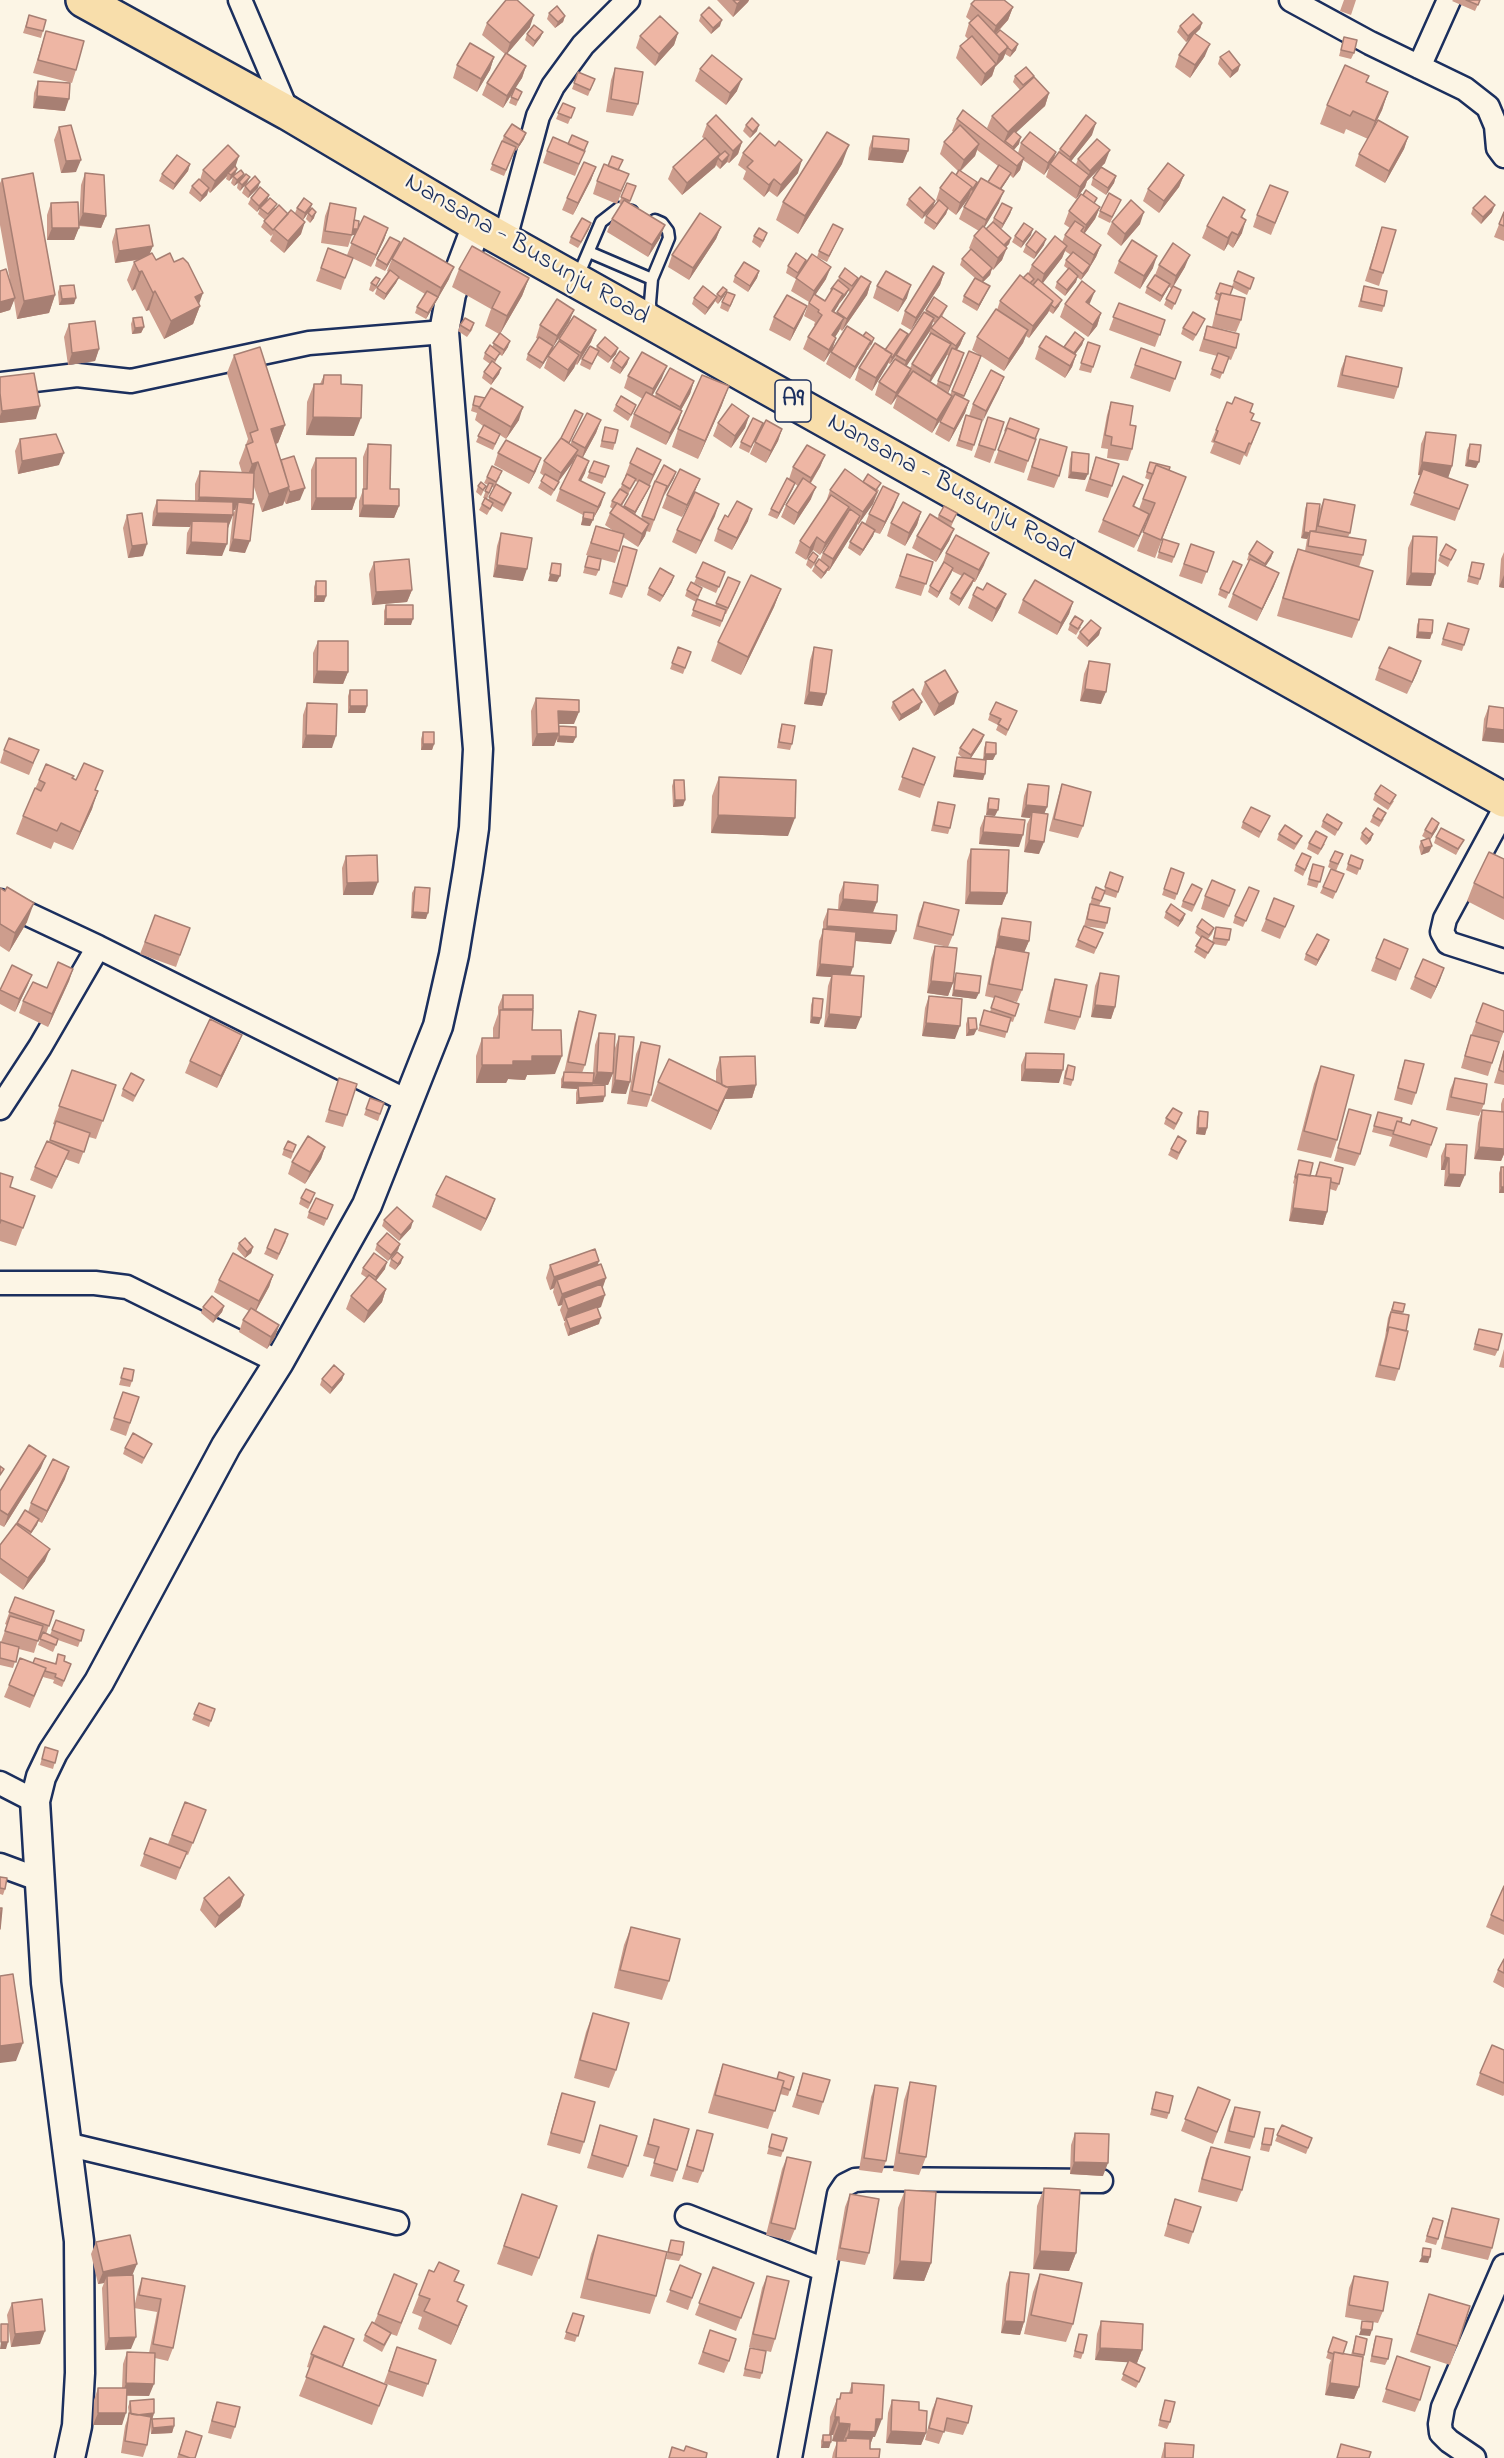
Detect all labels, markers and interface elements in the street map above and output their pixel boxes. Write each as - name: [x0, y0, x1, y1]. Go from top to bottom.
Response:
- street label: Nansana - Busunju Road: [398, 168, 654, 334]
- road number: A9: [775, 380, 811, 422]
- street label: Nansana - Busunju Road: [821, 408, 1079, 570]

